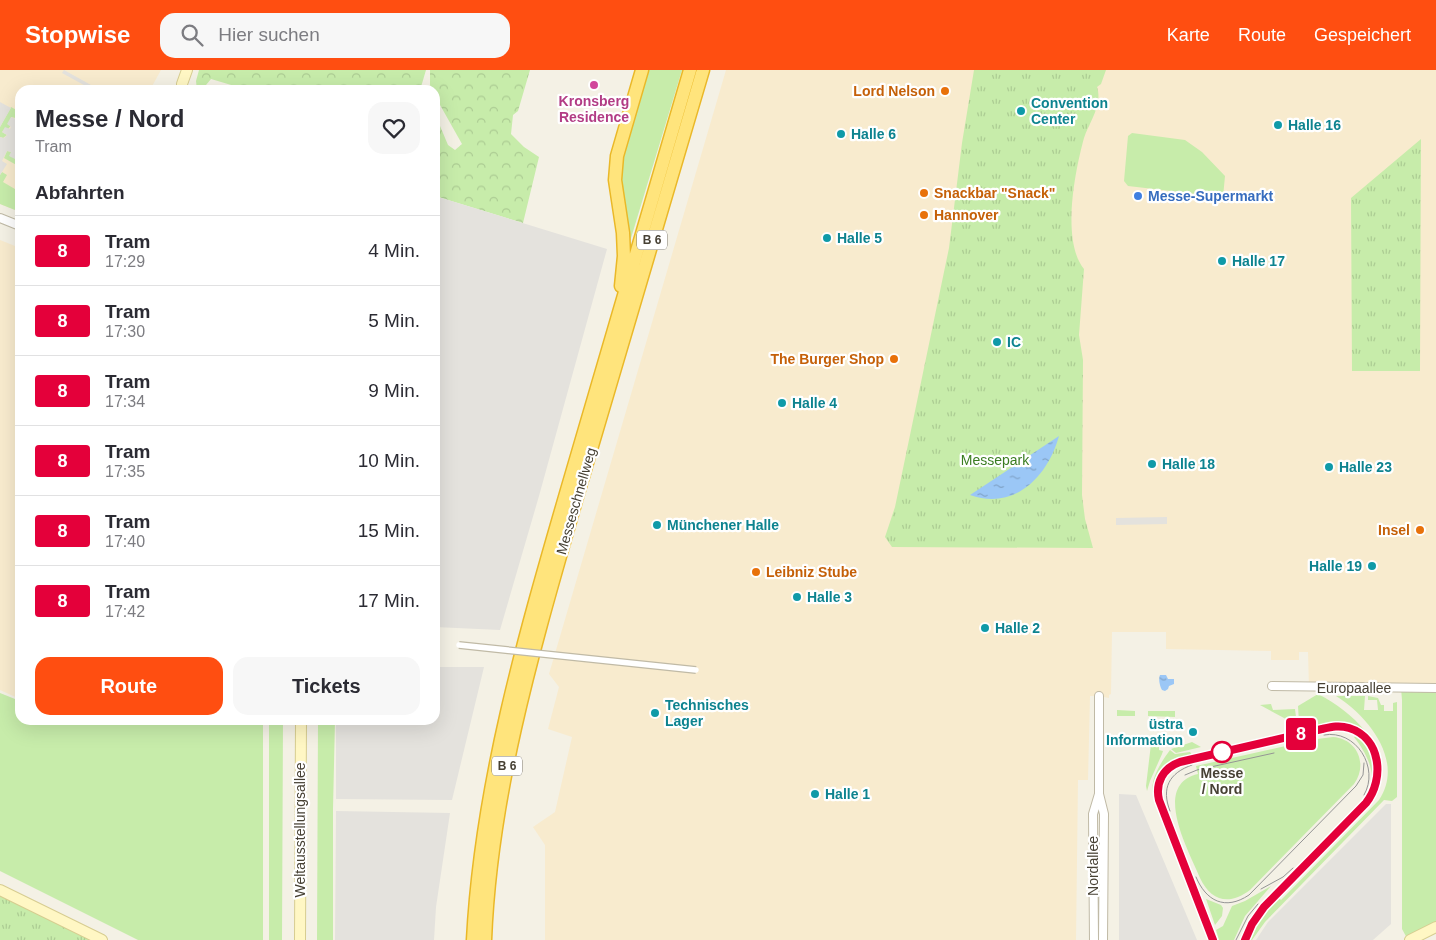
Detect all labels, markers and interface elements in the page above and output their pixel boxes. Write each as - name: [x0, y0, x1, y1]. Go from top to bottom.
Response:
- search box: [160, 13, 510, 58]
- text: Stopwise: [25, 21, 130, 48]
- icon: search: [178, 21, 206, 49]
- text: Hier suchen: [218, 24, 320, 45]
- text: Karte: [1167, 25, 1210, 45]
- text: Route: [1238, 25, 1286, 45]
- text: Gespeichert: [1314, 25, 1411, 45]
- marker: Kronsberg Residence: [588, 79, 600, 91]
- place label: Lord Nelson: [853, 83, 935, 99]
- marker: Lord Nelson: [939, 85, 951, 97]
- place label: Kronsberg Residence: [559, 93, 629, 125]
- place label: Convention Center: [1031, 95, 1108, 127]
- button: heart: [368, 102, 420, 154]
- text: Messe / Nord: [35, 105, 184, 132]
- marker: Convention Center: [1015, 105, 1027, 117]
- place label: Halle 16: [1288, 117, 1341, 133]
- marker: Halle 16: [1272, 119, 1284, 131]
- place label: Halle 6: [851, 126, 896, 142]
- marker: Halle 6: [835, 128, 847, 140]
- text: Tram: [35, 138, 72, 155]
- text: Abfahrten: [35, 182, 125, 203]
- place label: Snackbar "Snack": [934, 185, 1055, 201]
- marker: Snackbar "Snack": [918, 187, 930, 199]
- place label: Messe-Supermarkt: [1148, 188, 1274, 204]
- marker: Messe-Supermarkt: [1132, 190, 1144, 202]
- place label: Hannover: [934, 207, 999, 223]
- marker: Hannover: [918, 209, 930, 221]
- road number: B 6: [637, 230, 667, 250]
- place label: Halle 5: [837, 230, 882, 246]
- text: Tram: [105, 231, 150, 252]
- marker: Halle 5: [821, 232, 833, 244]
- text: 4 Min.: [368, 240, 420, 261]
- text: 8: [57, 241, 68, 261]
- text: 17:29: [105, 253, 145, 270]
- place label: Halle 17: [1232, 253, 1285, 269]
- marker: Halle 17: [1216, 255, 1228, 267]
- text: Tram: [105, 301, 150, 322]
- text: 5 Min.: [368, 310, 420, 331]
- text: 8: [57, 311, 68, 331]
- text: 17:30: [105, 323, 145, 340]
- place label: IC: [1007, 334, 1021, 350]
- marker: IC: [991, 336, 1003, 348]
- place label: The Burger Shop: [770, 351, 884, 367]
- marker: The Burger Shop: [888, 353, 900, 365]
- text: Tram: [105, 371, 150, 392]
- text: 9 Min.: [368, 380, 420, 401]
- text: 8: [57, 381, 68, 401]
- text: 17:34: [105, 393, 145, 410]
- place label: Halle 4: [792, 395, 837, 411]
- marker: Halle 4: [776, 397, 788, 409]
- text: Tram: [105, 441, 150, 462]
- street label: Messeschnellweg: [553, 446, 599, 556]
- text: 10 Min.: [358, 450, 420, 471]
- text: 8: [57, 451, 68, 471]
- park label: Messepark: [961, 452, 1030, 468]
- place label: Halle 18: [1162, 456, 1215, 472]
- marker: Halle 18: [1146, 458, 1158, 470]
- place label: Halle 23: [1339, 459, 1392, 475]
- marker: Halle 23: [1323, 461, 1335, 473]
- text: 17:35: [105, 463, 145, 480]
- text: Tram: [105, 511, 150, 532]
- place label: Münchener Halle: [667, 517, 779, 533]
- marker: Münchener Halle: [651, 519, 663, 531]
- text: 15 Min.: [358, 520, 420, 541]
- text: 8: [57, 521, 68, 541]
- place label: Insel: [1378, 522, 1410, 538]
- marker: Insel: [1414, 524, 1426, 536]
- text: 17:40: [105, 533, 145, 550]
- place label: Halle 19: [1309, 558, 1362, 574]
- marker: Halle 19: [1366, 560, 1378, 572]
- place label: Leibniz Stube: [766, 564, 857, 580]
- marker: Leibniz Stube: [750, 566, 762, 578]
- text: Tram: [105, 581, 150, 602]
- place label: Halle 3: [807, 589, 852, 605]
- text: 17 Min.: [358, 590, 420, 611]
- text: 8: [57, 591, 68, 611]
- marker: Halle 3: [791, 591, 803, 603]
- text: 17:42: [105, 603, 145, 620]
- place label: Halle 2: [995, 620, 1040, 636]
- marker: Halle 2: [979, 622, 991, 634]
- button: Route: [35, 657, 223, 715]
- button: Tickets: [233, 657, 420, 715]
- street label: Europaallee: [1317, 680, 1392, 696]
- place label: Technisches Lager: [665, 697, 749, 729]
- marker: Technisches Lager: [649, 707, 661, 719]
- place label: üstra Information: [1106, 716, 1183, 748]
- line badge: 8: [1285, 718, 1317, 750]
- text: 8: [1296, 724, 1306, 744]
- marker: üstra Information: [1187, 726, 1199, 738]
- marker: Messe / Nord: [1211, 741, 1233, 763]
- road number: B 6: [492, 756, 522, 776]
- street label: Weltausstellungsallee: [292, 762, 308, 898]
- place label: Messe / Nord: [1201, 765, 1244, 797]
- place label: Halle 1: [825, 786, 870, 802]
- marker: Halle 1: [809, 788, 821, 800]
- street label: Nordallee: [1085, 836, 1101, 896]

